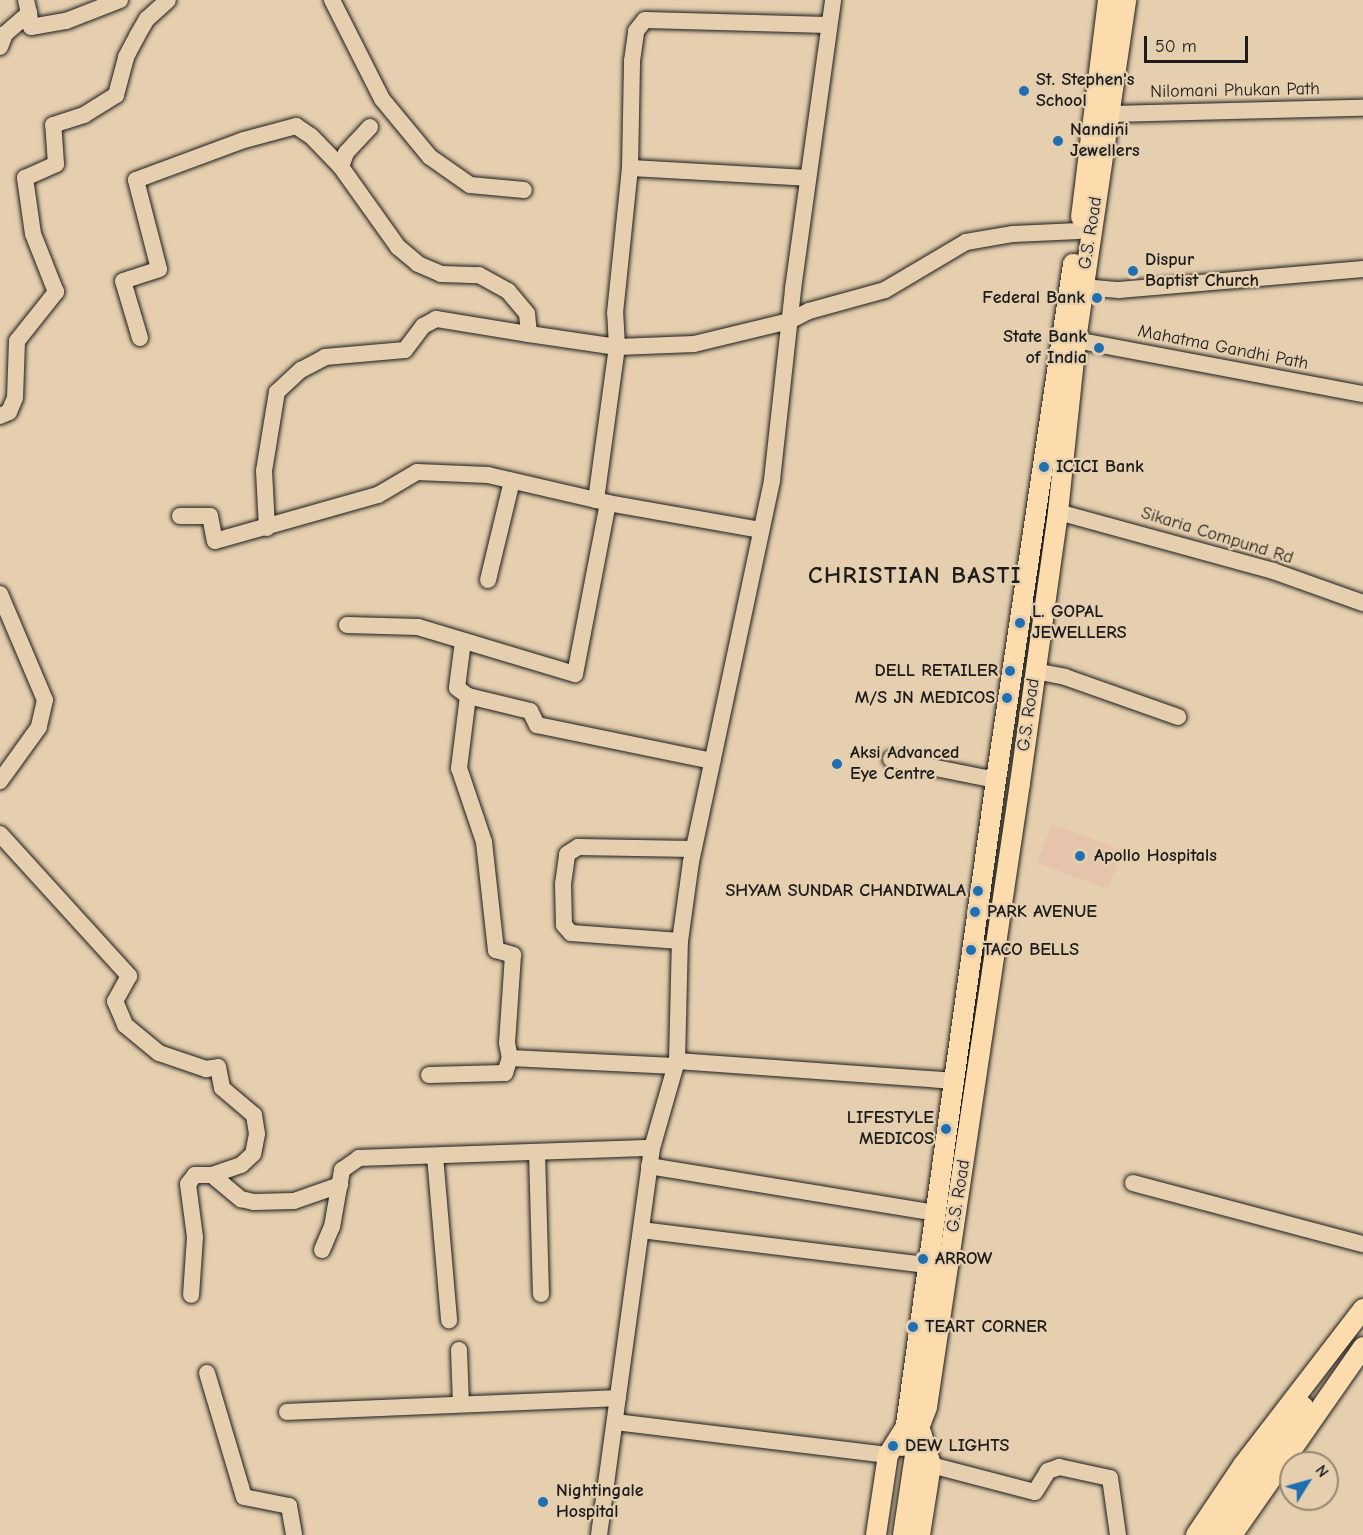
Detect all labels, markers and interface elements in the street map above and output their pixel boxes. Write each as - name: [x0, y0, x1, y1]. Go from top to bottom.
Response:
- scale bar: [1147, 24, 1250, 62]
- text: 50 m: [1155, 36, 1197, 57]
- place label: St. Stephen's School: [1036, 70, 1134, 112]
- street label: Nilomani Phukan Path: [1150, 79, 1320, 103]
- marker: St. Stephen's School: [1017, 84, 1031, 98]
- place label: Nandini Jewellers: [1070, 120, 1140, 162]
- marker: Nandini Jewellers: [1051, 134, 1065, 148]
- street label: G.S. Road: [1075, 195, 1107, 271]
- place label: Dispur Baptist Church: [1145, 250, 1259, 292]
- marker: Dispur Baptist Church: [1126, 264, 1140, 278]
- place label: Federal Bank: [982, 287, 1085, 309]
- marker: Federal Bank: [1090, 291, 1104, 305]
- street label: Mahatma Gandhi Path: [1136, 321, 1310, 375]
- place label: State Bank of India: [1003, 327, 1087, 370]
- marker: State Bank of India: [1092, 341, 1106, 355]
- place label: ICICI Bank: [1056, 456, 1144, 478]
- marker: ICICI Bank: [1037, 460, 1051, 474]
- street label: Sikaria Compund Rd: [1138, 503, 1296, 569]
- district label: CHRISTIAN BASTI: [808, 562, 1022, 590]
- place label: L. GOPAL JEWELLERS: [1032, 602, 1127, 644]
- marker: L. GOPAL JEWELLERS: [1013, 616, 1027, 630]
- place label: DELL RETAILER: [875, 660, 998, 682]
- marker: DELL RETAILER: [1003, 664, 1017, 678]
- street label: G.S. Road: [1013, 677, 1045, 753]
- place label: M/S JN MEDICOS: [855, 687, 995, 709]
- marker: M/S JN MEDICOS: [1000, 691, 1014, 705]
- place label: Aksi Advanced Eye Centre: [850, 743, 959, 786]
- marker: Aksi Advanced Eye Centre: [828, 755, 846, 773]
- place label: Apollo Hospitals: [1094, 845, 1217, 867]
- marker: Apollo Hospitals: [1071, 847, 1089, 865]
- place label: SHYAM SUNDAR CHANDIWALA: [726, 880, 966, 902]
- marker: SHYAM SUNDAR CHANDIWALA: [971, 884, 985, 898]
- place label: PARK AVENUE: [987, 901, 1097, 923]
- marker: PARK AVENUE: [968, 905, 982, 919]
- place label: TACO BELLS: [983, 939, 1079, 961]
- marker: TACO BELLS: [964, 943, 978, 957]
- place label: LIFESTYLE MEDICOS: [847, 1108, 934, 1150]
- marker: LIFESTYLE MEDICOS: [939, 1122, 953, 1136]
- street label: G.S. Road: [943, 1158, 975, 1234]
- place label: ARROW: [935, 1248, 992, 1270]
- marker: ARROW: [916, 1252, 930, 1266]
- place label: TEART CORNER: [925, 1316, 1047, 1338]
- marker: TEART CORNER: [906, 1320, 920, 1334]
- place label: DEW LIGHTS: [905, 1435, 1009, 1457]
- marker: DEW LIGHTS: [886, 1439, 900, 1453]
- north arrow: [1279, 1451, 1339, 1511]
- text: N: [1311, 1462, 1332, 1481]
- place label: Nightingale Hospital: [556, 1481, 644, 1524]
- marker: Nightingale Hospital: [534, 1493, 552, 1511]

